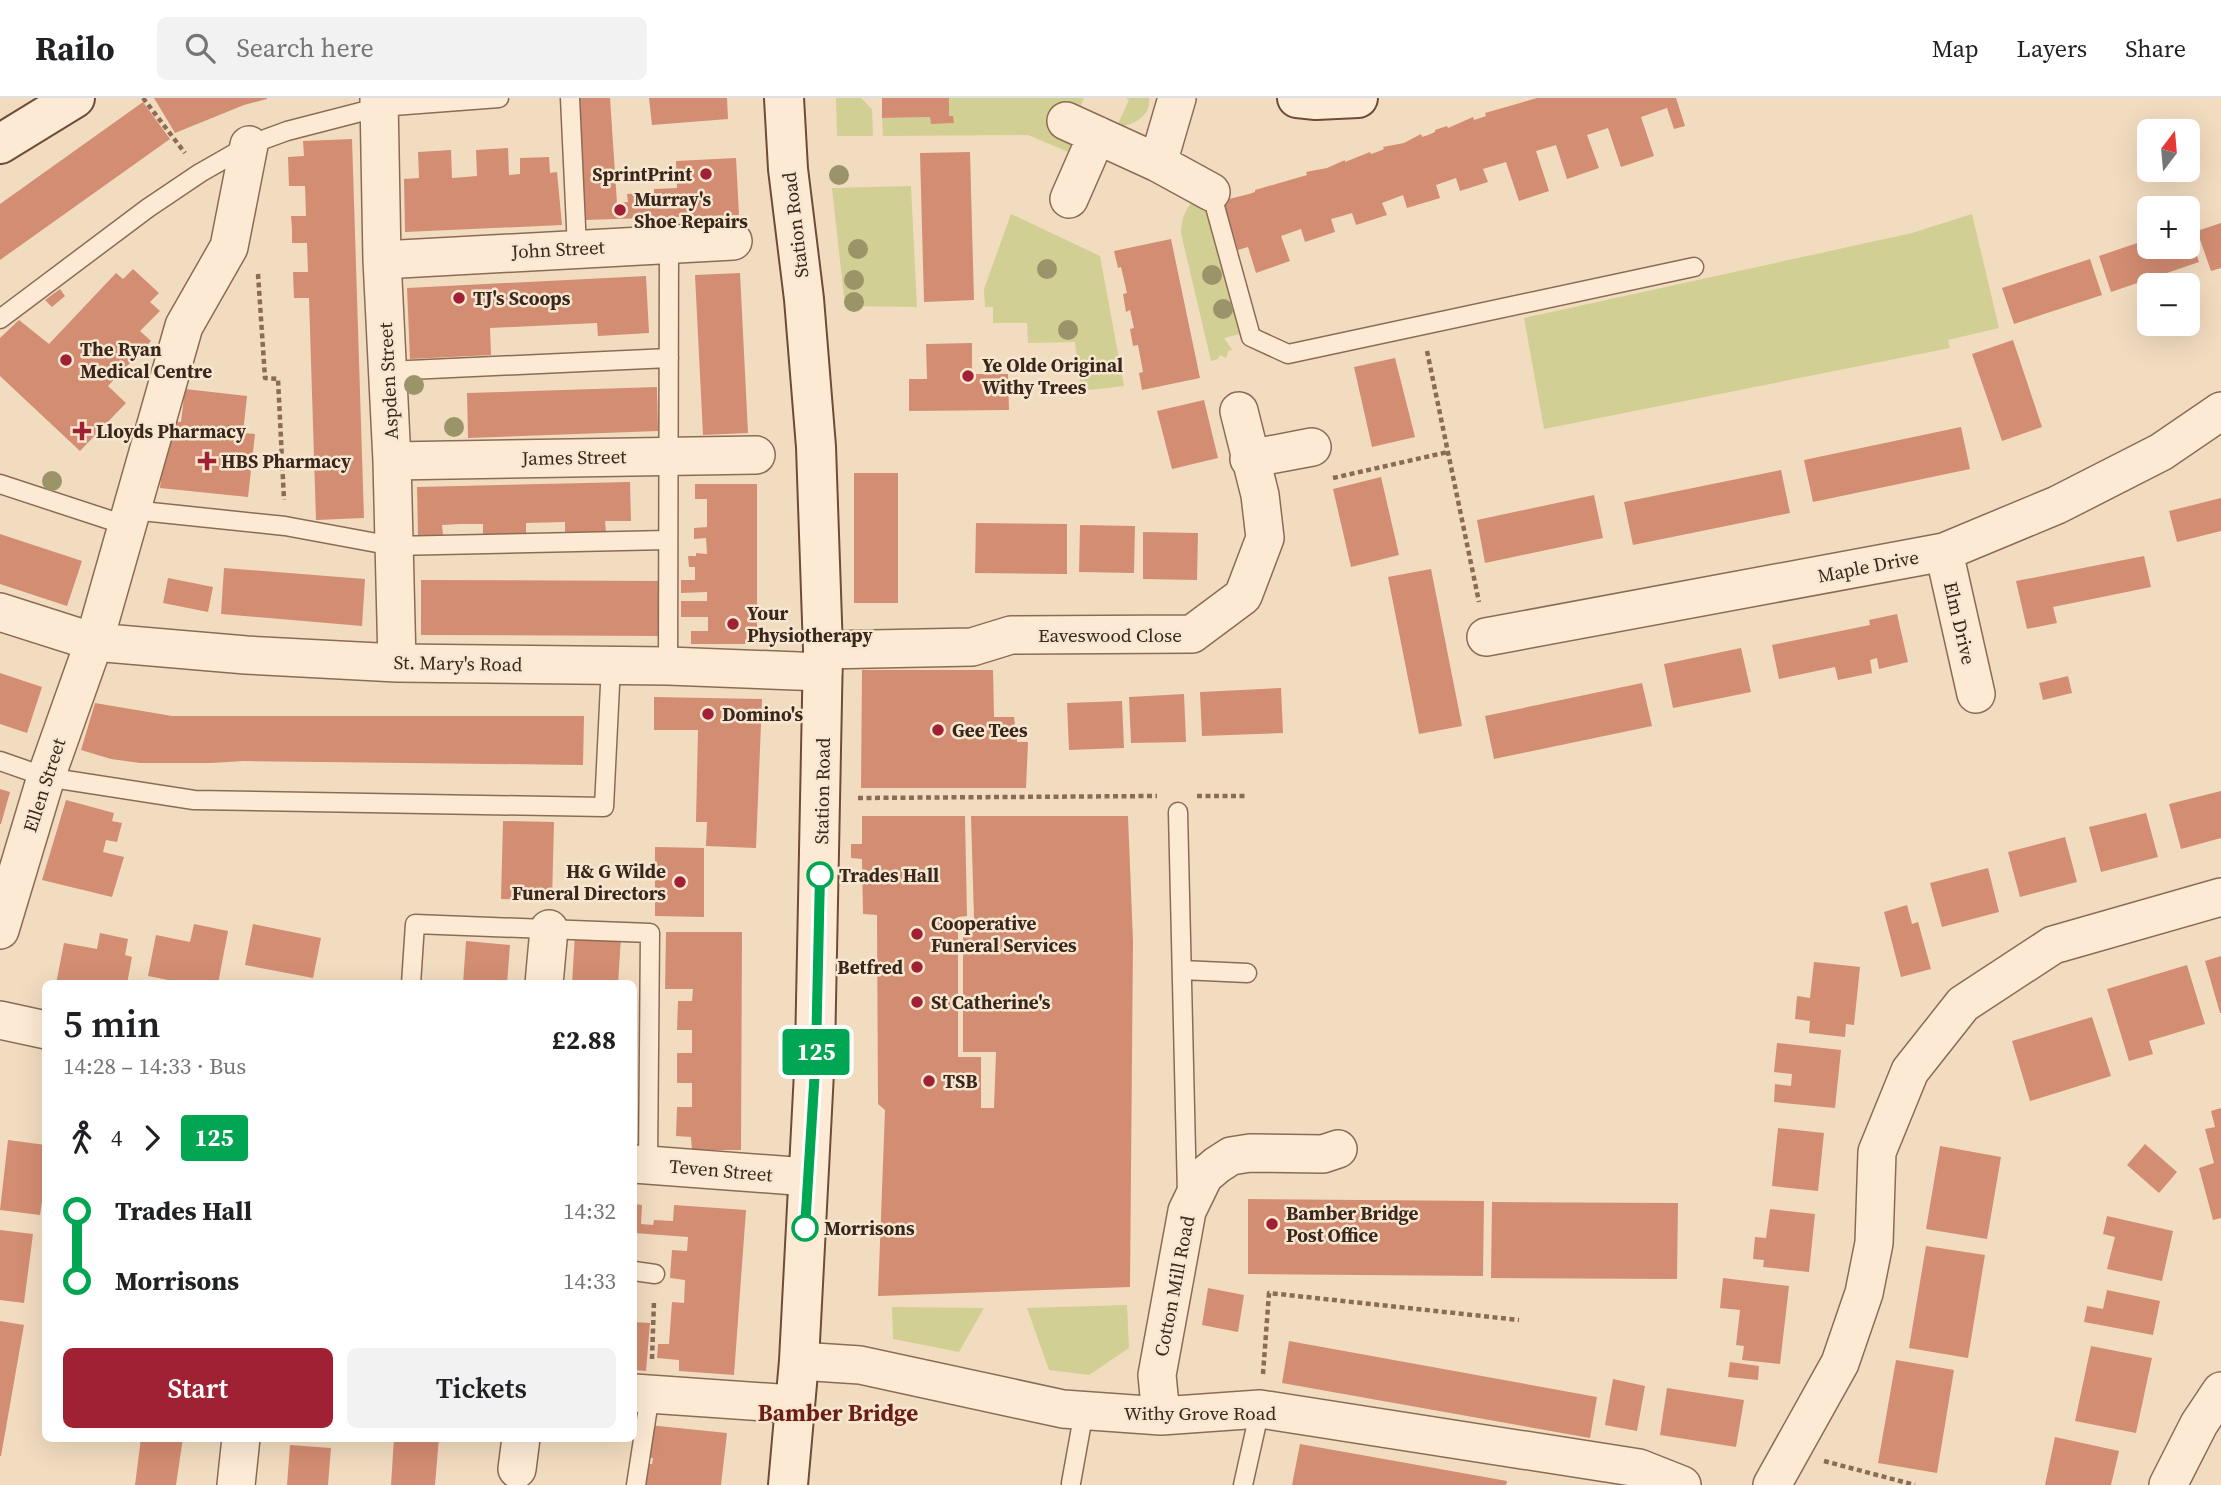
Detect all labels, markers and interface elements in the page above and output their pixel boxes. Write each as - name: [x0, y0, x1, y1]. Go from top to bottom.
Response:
- search box: [157, 17, 647, 80]
- text: Railo: [35, 26, 115, 71]
- icon: search: [181, 29, 219, 67]
- text: Search here: [237, 30, 374, 66]
- text: Map: [1932, 32, 1979, 65]
- text: Layers: [2017, 32, 2087, 65]
- text: Share: [2125, 32, 2186, 65]
- north arrow: [2137, 119, 2200, 182]
- map controls: [2137, 119, 2200, 336]
- place label: SprintPrint: [592, 161, 692, 187]
- marker: SprintPrint: [698, 166, 714, 182]
- street label: Station Road: [776, 170, 814, 280]
- place label: Murray's Shoe Repairs: [634, 186, 748, 234]
- button: +: [2137, 196, 2200, 259]
- marker: Murray's Shoe Repairs: [612, 202, 628, 218]
- street label: John Street: [510, 234, 606, 264]
- button: −: [2137, 273, 2200, 336]
- place label: TJ's Scoops: [473, 285, 571, 311]
- marker: TJ's Scoops: [451, 290, 467, 306]
- street label: Aspden Street: [372, 321, 404, 440]
- place label: The Ryan Medical Centre: [80, 336, 212, 384]
- marker: The Ryan Medical Centre: [58, 352, 74, 368]
- place label: Ye Olde Original Withy Trees: [982, 352, 1123, 400]
- marker: Ye Olde Original Withy Trees: [960, 368, 976, 384]
- place label: Lloyds Pharmacy: [96, 418, 247, 444]
- marker: Lloyds Pharmacy: [74, 423, 90, 439]
- street label: James Street: [520, 443, 627, 471]
- place label: HBS Pharmacy: [221, 448, 352, 474]
- marker: HBS Pharmacy: [199, 453, 215, 469]
- street label: Maple Drive: [1815, 543, 1921, 589]
- street label: Elm Drive: [1938, 579, 1982, 667]
- place label: Your Physiotherapy: [747, 600, 874, 648]
- marker: Your Physiotherapy: [725, 616, 741, 632]
- street label: Eaveswood Close: [1038, 622, 1182, 648]
- street label: St. Mary's Road: [393, 649, 523, 677]
- place label: Domino's: [722, 701, 803, 727]
- marker: Domino's: [700, 706, 716, 722]
- place label: Gee Tees: [952, 717, 1028, 743]
- marker: Gee Tees: [930, 722, 946, 738]
- street label: Ellen Street: [17, 734, 72, 835]
- street label: Station Road: [808, 737, 836, 845]
- place label: H& G Wilde Funeral Directors: [512, 858, 666, 906]
- marker: Trades Hall: [807, 862, 833, 888]
- place label: Trades Hall: [839, 862, 939, 888]
- marker: H& G Wilde Funeral Directors: [672, 874, 688, 890]
- place label: Cooperative Funeral Services: [931, 910, 1077, 958]
- marker: Cooperative Funeral Services: [909, 926, 925, 942]
- place label: Betfred: [837, 954, 903, 980]
- marker: Betfred: [909, 959, 925, 975]
- place label: St Catherine's: [931, 989, 1051, 1015]
- marker: St Catherine's: [909, 994, 925, 1010]
- text: 5 min: [63, 998, 161, 1050]
- text: £2.88: [552, 1022, 616, 1058]
- line badge: 125: [776, 1029, 856, 1075]
- text: 125: [796, 1035, 836, 1068]
- text: 14:28 – 14:33 · Bus: [63, 1050, 246, 1082]
- place label: TSB: [943, 1068, 978, 1094]
- marker: TSB: [921, 1073, 937, 1089]
- icon: walk: [63, 1119, 101, 1157]
- icon: forward: [133, 1119, 171, 1157]
- text: 125: [195, 1121, 234, 1154]
- text: 4: [111, 1122, 123, 1154]
- street label: Teven Street: [668, 1153, 775, 1188]
- text: Trades Hall: [115, 1193, 252, 1229]
- text: 14:32: [563, 1195, 616, 1227]
- place label: Bamber Bridge Post Office: [1286, 1200, 1418, 1248]
- street label: Cotton Mill Road: [1148, 1213, 1200, 1359]
- marker: Morrisons: [792, 1215, 818, 1241]
- place label: Morrisons: [824, 1215, 915, 1241]
- marker: Bamber Bridge Post Office: [1264, 1216, 1280, 1232]
- text: Morrisons: [115, 1263, 239, 1299]
- text: 14:33: [563, 1265, 616, 1297]
- button: Start: [63, 1348, 333, 1428]
- button: Tickets: [347, 1348, 616, 1428]
- district label: Bamber Bridge: [758, 1397, 918, 1429]
- street label: Withy Grove Road: [1124, 1400, 1276, 1426]

